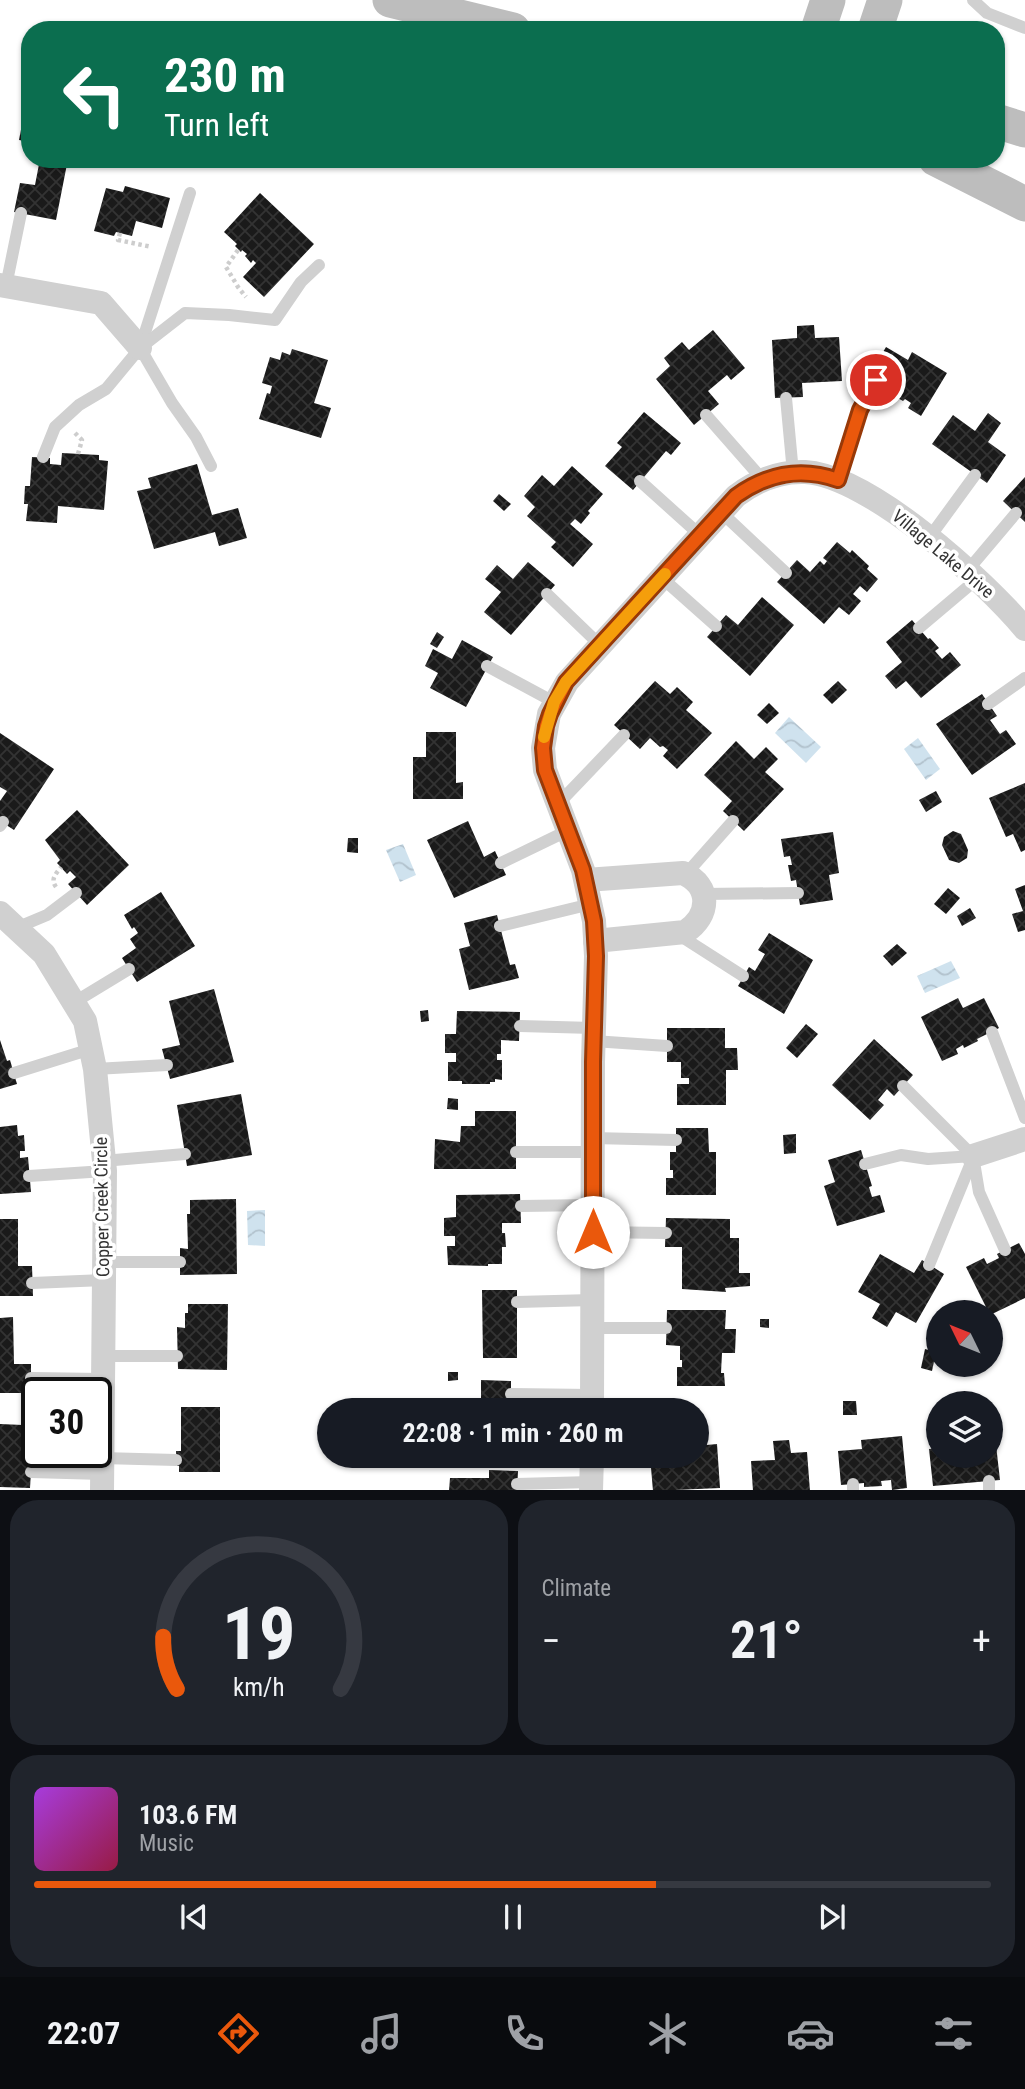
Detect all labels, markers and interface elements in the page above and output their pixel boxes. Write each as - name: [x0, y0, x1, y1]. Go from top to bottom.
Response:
- text: 230 m: [164, 47, 286, 104]
- icon: left: [49, 49, 140, 140]
- text: Turn left: [164, 106, 269, 144]
- pin: [846, 350, 906, 410]
- icon: arrive: [857, 361, 895, 399]
- street label: Village Lake Drive: [888, 505, 998, 602]
- street label: Copper Creek Circle: [90, 1137, 113, 1277]
- position arrow: [556, 1195, 630, 1269]
- north arrow: [926, 1300, 1003, 1377]
- map controls: [926, 1300, 1003, 1468]
- speed limit sign: 30: [21, 1377, 112, 1468]
- button: layers: [926, 1391, 1003, 1468]
- text: 22:08 · 1 min · 260 m: [403, 1418, 623, 1448]
- text: Climate: [542, 1575, 611, 1602]
- text: 19: [222, 1591, 296, 1677]
- text: 21°: [730, 1610, 803, 1671]
- text: −: [542, 1619, 561, 1663]
- text: +: [972, 1619, 991, 1663]
- text: km/h: [233, 1672, 284, 1701]
- text: 103.6 FM: [139, 1800, 237, 1830]
- text: Music: [139, 1830, 194, 1857]
- icon: previous: [175, 1898, 213, 1936]
- icon: pause: [494, 1898, 532, 1936]
- icon: next: [813, 1898, 851, 1936]
- icon: directions: [214, 2009, 263, 2058]
- icon: music: [357, 2009, 406, 2058]
- icon: phone: [500, 2009, 549, 2058]
- icon: climate: [643, 2009, 692, 2058]
- icon: car: [786, 2009, 835, 2058]
- icon: filters: [929, 2009, 978, 2058]
- text: 22:07: [47, 2014, 120, 2052]

